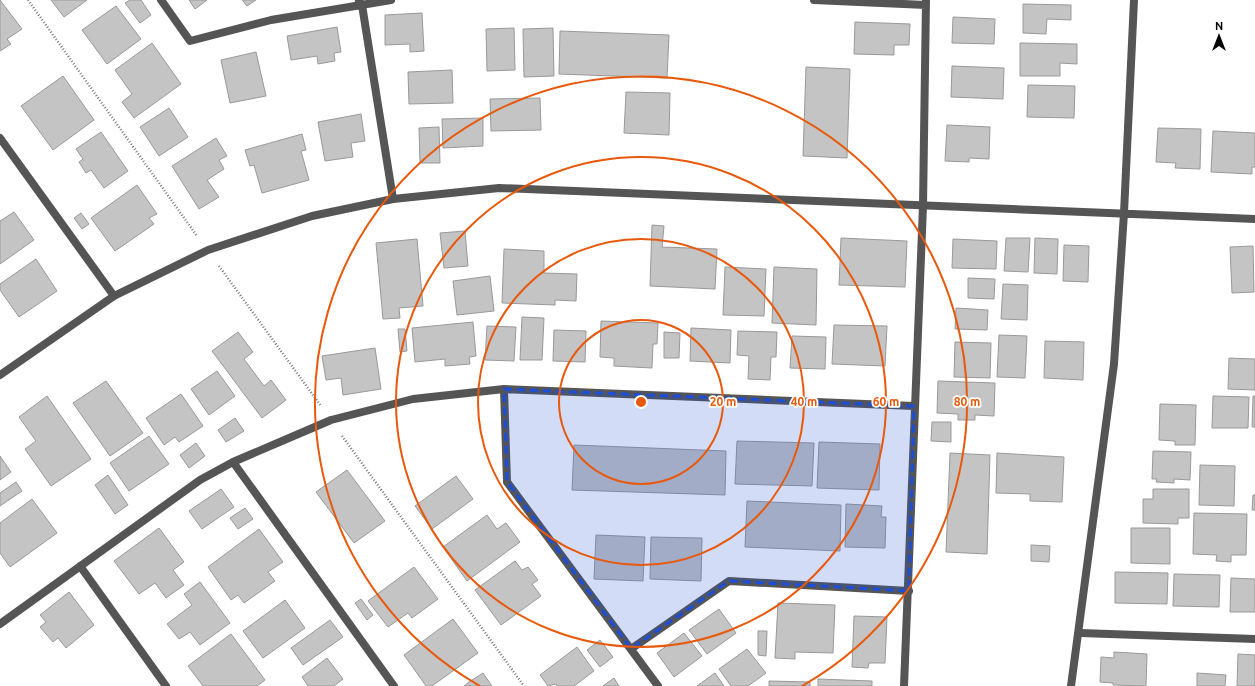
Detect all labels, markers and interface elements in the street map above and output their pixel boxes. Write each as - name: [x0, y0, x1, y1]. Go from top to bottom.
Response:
- north arrow: [1199, 16, 1239, 56]
- text: N: [1215, 20, 1223, 32]
- centre of rings: [634, 395, 648, 409]
- text: 20 m: [710, 395, 736, 408]
- text: 40 m: [791, 395, 817, 408]
- text: 60 m: [873, 395, 899, 408]
- text: 80 m: [954, 395, 980, 408]

